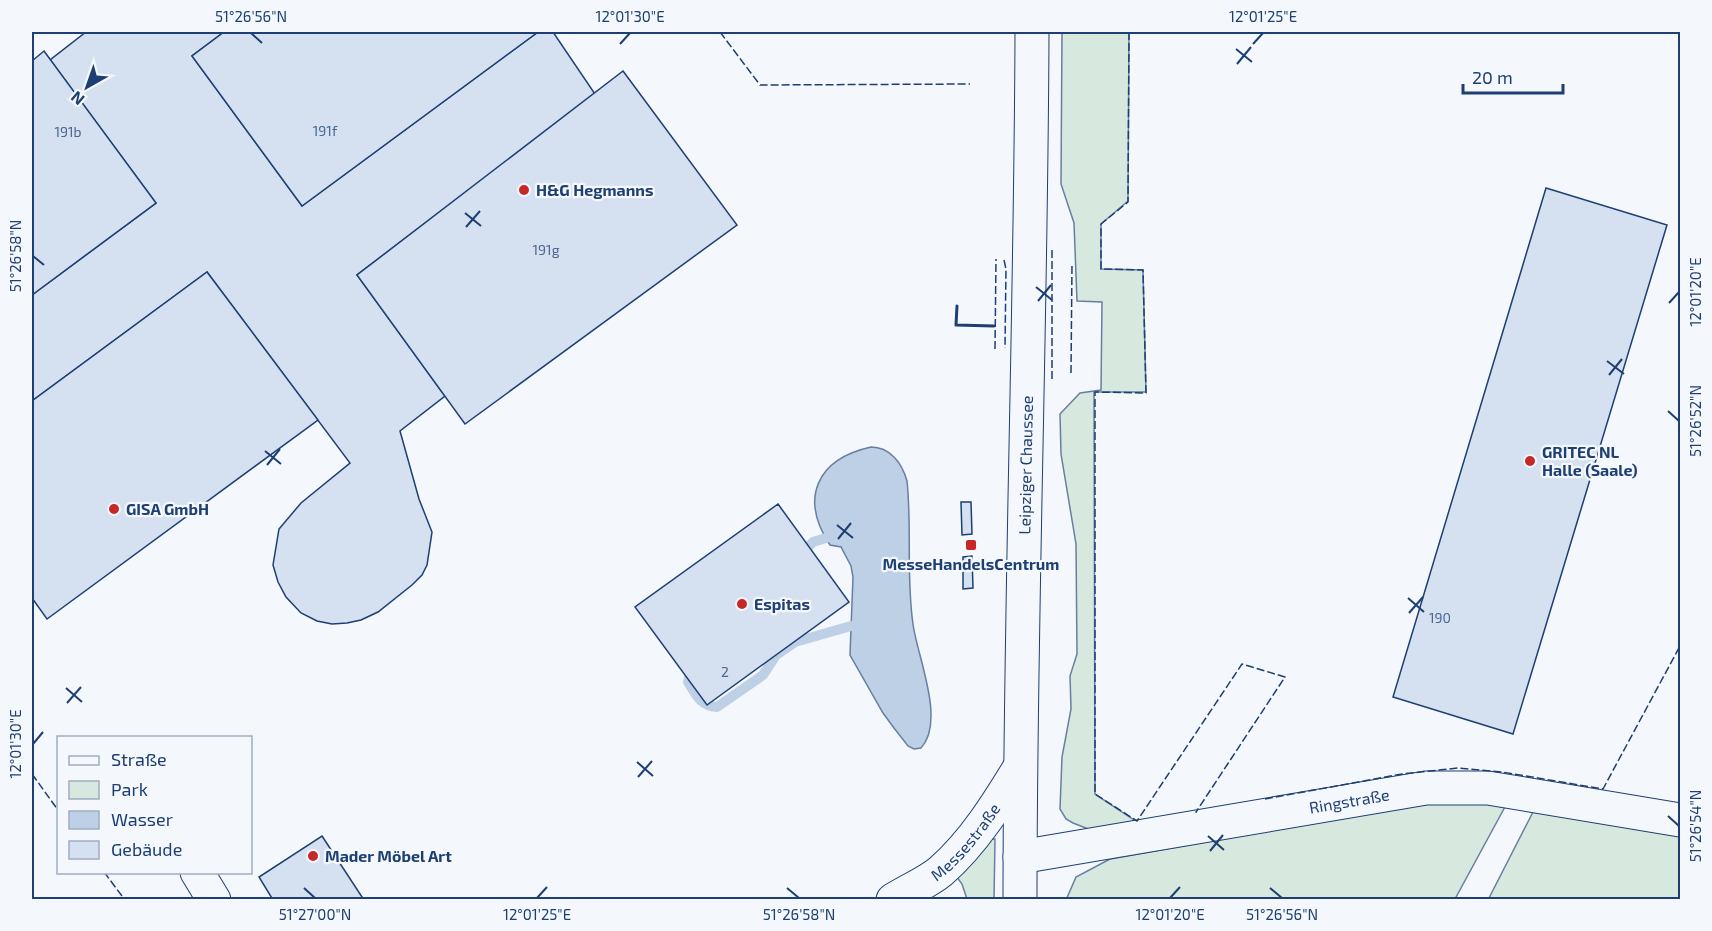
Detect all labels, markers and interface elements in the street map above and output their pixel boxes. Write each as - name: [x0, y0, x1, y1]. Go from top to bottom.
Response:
- text: 51°26'56"N: [215, 7, 287, 25]
- text: 12°01'30"E: [595, 7, 665, 25]
- text: 12°01'25"E: [1229, 7, 1297, 25]
- north arrow: [57, 57, 117, 117]
- scale bar: [1463, 57, 1564, 95]
- text: 20 m: [1472, 66, 1513, 88]
- text: N: [67, 88, 88, 110]
- house number: 191f: [313, 122, 338, 139]
- house number: 191b: [54, 123, 82, 140]
- place label: H&G Hegmanns: [536, 180, 653, 199]
- marker: H&G Hegmanns: [517, 183, 531, 197]
- text: 51°26'58"N: [6, 220, 24, 292]
- house number: 191g: [533, 241, 560, 258]
- text: 12°01'20"E: [1686, 257, 1704, 327]
- text: 51°26'52"N: [1686, 385, 1704, 457]
- street label: Leipziger Chaussee: [1014, 395, 1036, 535]
- place label: GRITEC NL Halle (Saale): [1542, 442, 1638, 479]
- marker: GRITEC NL Halle (Saale): [1523, 454, 1537, 468]
- place label: GISA GmbH: [126, 499, 209, 518]
- marker: GISA GmbH: [107, 502, 121, 516]
- marker: MesseHandelsCentrum: [964, 538, 978, 552]
- place label: MesseHandelsCentrum: [883, 554, 1059, 573]
- place label: Espitas: [754, 594, 810, 613]
- marker: Espitas: [735, 597, 749, 611]
- house number: 190: [1429, 609, 1451, 626]
- house number: 2: [721, 663, 729, 680]
- text: 12°01'30"E: [6, 709, 24, 779]
- legend: [57, 736, 252, 874]
- text: Straße: [111, 748, 167, 770]
- text: Park: [111, 778, 148, 800]
- street label: Ringstraße: [1308, 784, 1391, 817]
- text: 51°26'54"N: [1686, 790, 1704, 862]
- street label: Messestraße: [927, 800, 1004, 884]
- text: Wasser: [111, 808, 173, 830]
- text: Gebäude: [111, 838, 182, 860]
- place label: Mader Möbel Art: [325, 846, 452, 865]
- marker: Mader Möbel Art: [306, 849, 320, 863]
- text: 51°27'00"N: [279, 905, 351, 923]
- text: 12°01'25"E: [503, 905, 571, 923]
- text: 51°26'58"N: [763, 905, 835, 923]
- text: 12°01'20"E: [1135, 905, 1205, 923]
- text: 51°26'56"N: [1246, 905, 1318, 923]

